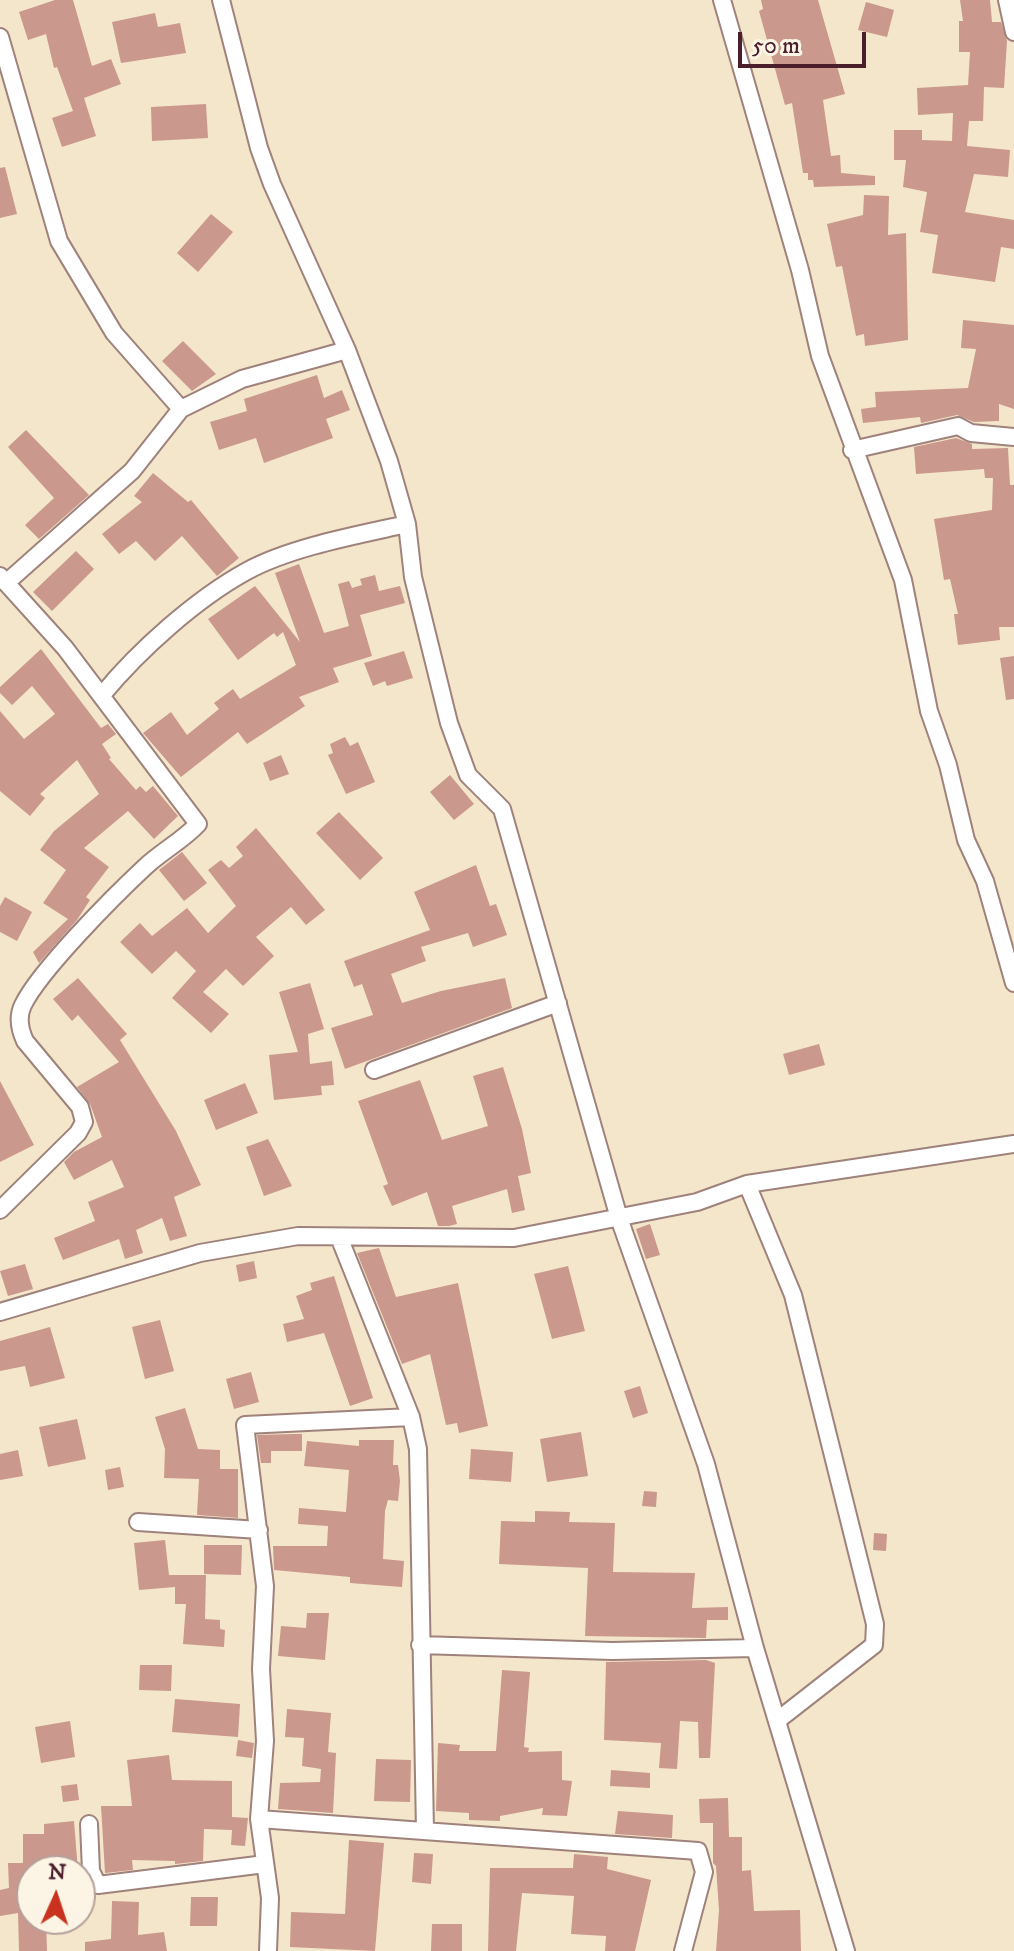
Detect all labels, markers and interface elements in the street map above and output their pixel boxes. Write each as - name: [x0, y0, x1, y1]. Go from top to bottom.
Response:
- scale bar: [742, 16, 870, 66]
- text: 50 m: [752, 31, 800, 61]
- north arrow: [16, 1855, 96, 1935]
- text: N: [47, 1859, 67, 1886]

